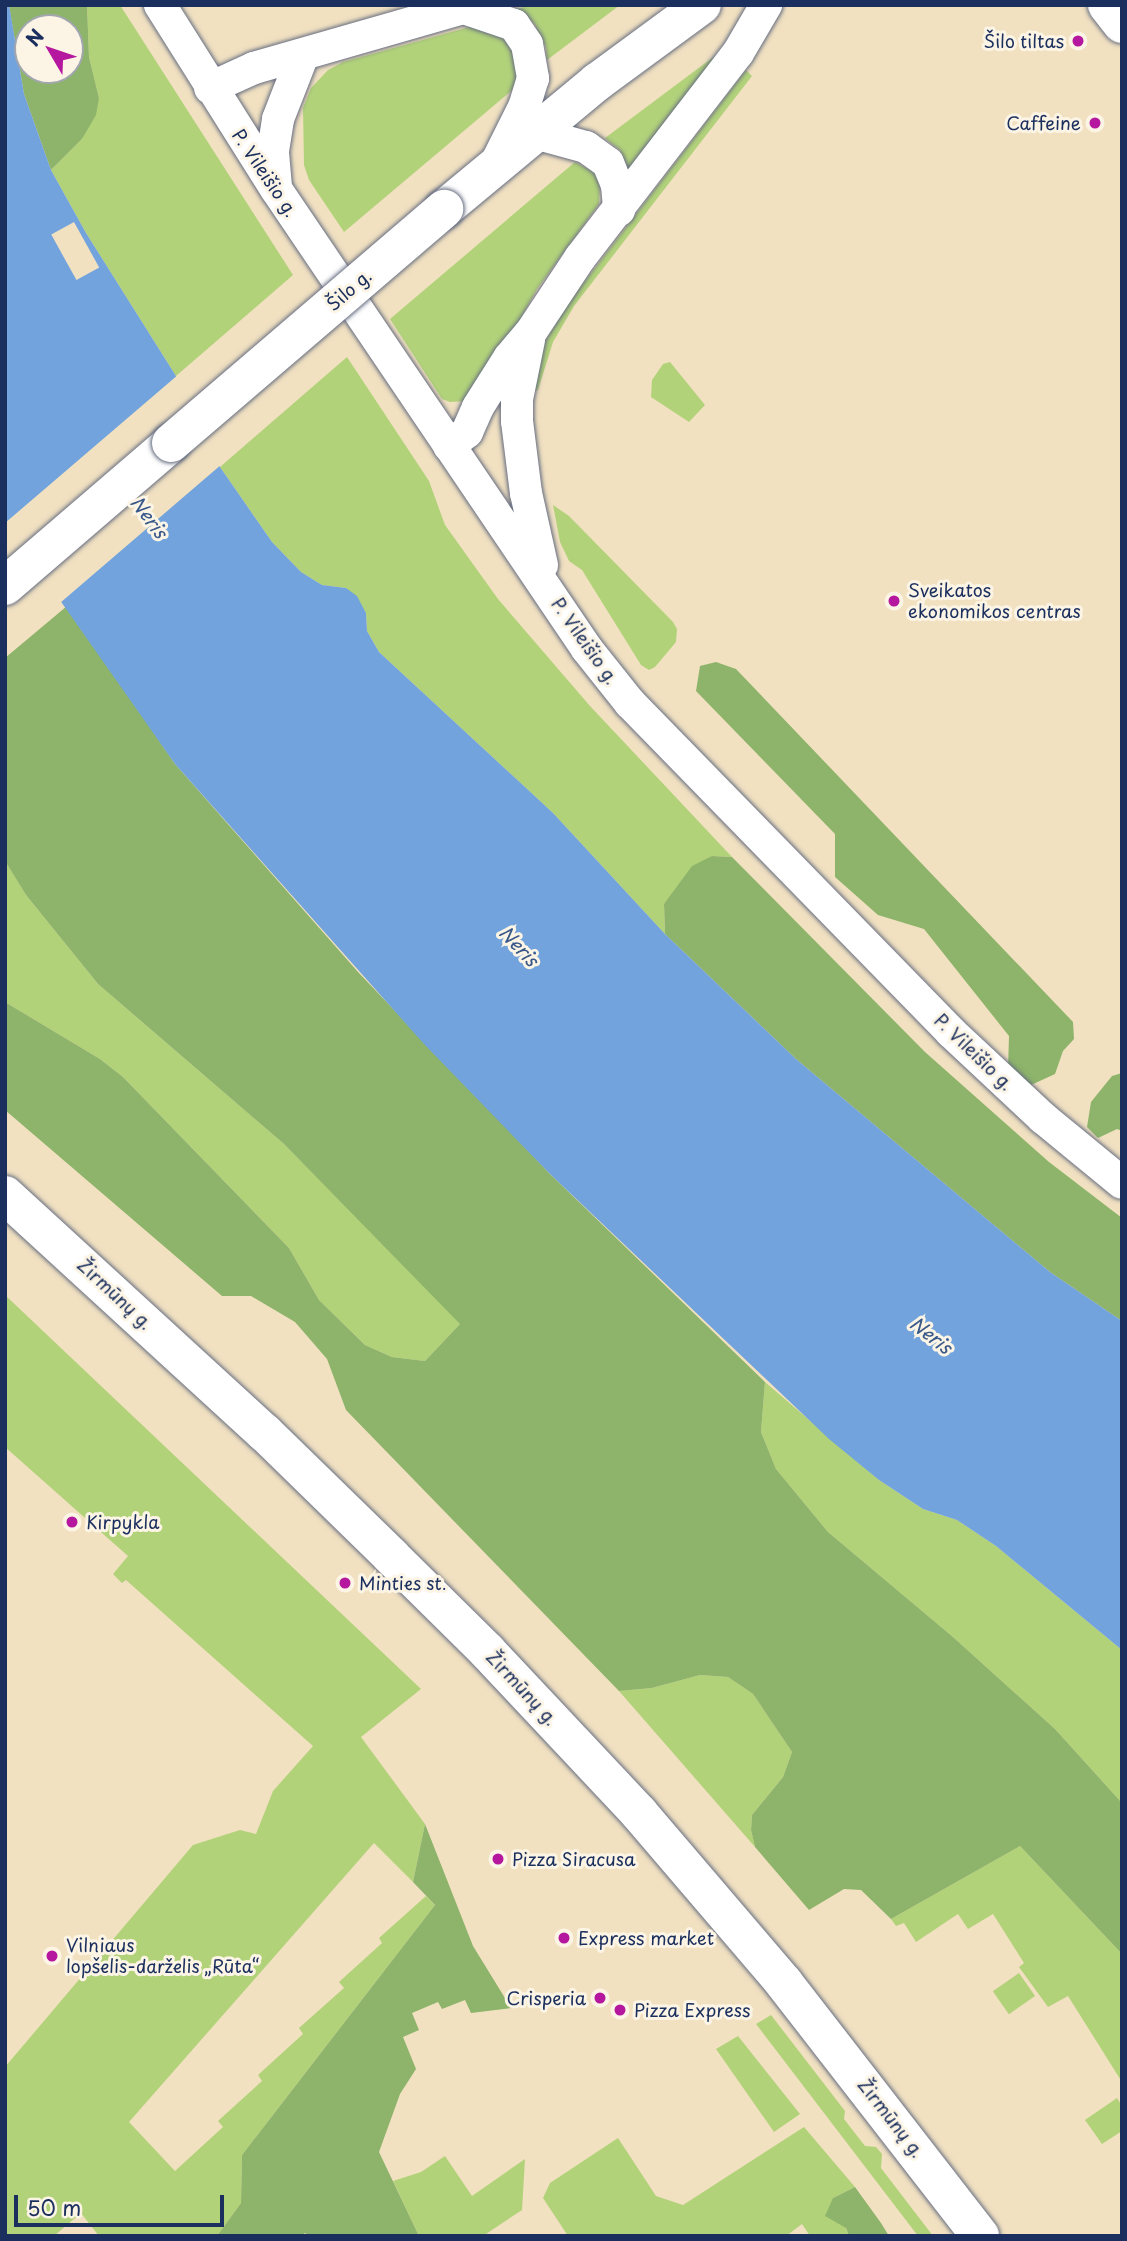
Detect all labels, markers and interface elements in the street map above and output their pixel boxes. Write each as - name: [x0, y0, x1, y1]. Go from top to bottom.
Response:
- north arrow: [14, 14, 84, 84]
- text: N: [19, 22, 50, 52]
- place label: Šilo tiltas: [983, 30, 1064, 52]
- marker: Šilo tiltas: [1070, 33, 1086, 49]
- place label: Caffeine: [1006, 112, 1081, 134]
- marker: Caffeine: [1087, 115, 1103, 131]
- street label: P. Vileišio g.: [228, 125, 302, 221]
- street label: Šilo g.: [322, 265, 376, 315]
- water label: Neris: [126, 491, 172, 543]
- place label: Sveikatos ekonomikos centras: [908, 580, 1081, 622]
- street label: P. Vileišio g.: [547, 593, 623, 689]
- marker: Sveikatos ekonomikos centras: [886, 593, 902, 609]
- water label: Neris: [495, 921, 543, 971]
- street label: P. Vileišio g.: [930, 1009, 1018, 1095]
- street label: Žirmūnų g.: [73, 1254, 157, 1334]
- water label: Neris: [906, 1312, 956, 1358]
- place label: Kirpykla: [86, 1511, 159, 1533]
- marker: Kirpykla: [64, 1514, 80, 1530]
- place label: Minties st.: [359, 1572, 448, 1594]
- marker: Minties st.: [337, 1575, 353, 1591]
- street label: Žirmūnų g.: [482, 1646, 562, 1730]
- place label: Pizza Siracusa: [512, 1848, 636, 1870]
- marker: Pizza Siracusa: [490, 1851, 506, 1867]
- place label: Express market: [578, 1927, 713, 1949]
- marker: Express market: [556, 1930, 572, 1946]
- place label: Vilniaus lopšelis-darželis „Rūta“: [66, 1935, 260, 1978]
- marker: Vilniaus lopšelis-darželis „Rūta“: [44, 1948, 60, 1964]
- place label: Crisperia: [507, 1987, 586, 2009]
- marker: Crisperia: [592, 1990, 608, 2006]
- place label: Pizza Express: [634, 1999, 750, 2021]
- marker: Pizza Express: [612, 2002, 628, 2018]
- street label: Žirmūnų g.: [853, 2074, 929, 2162]
- scale bar: [18, 2182, 228, 2226]
- text: 50 m: [27, 2191, 81, 2223]

